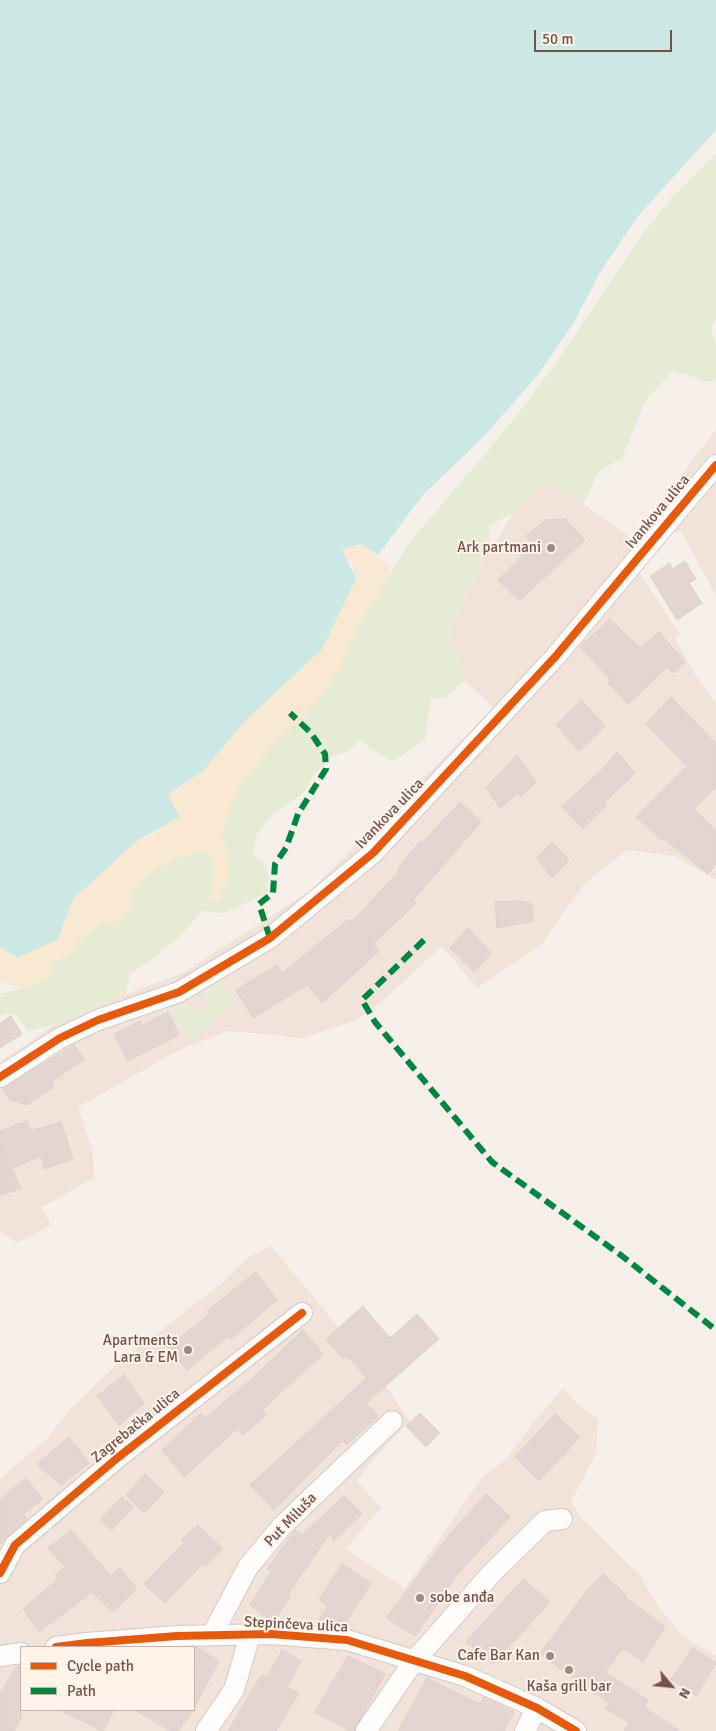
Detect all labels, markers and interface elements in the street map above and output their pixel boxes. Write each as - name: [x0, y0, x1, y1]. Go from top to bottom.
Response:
- scale bar: [536, 20, 674, 52]
- text: 50 m: [542, 30, 573, 48]
- street label: Ivankova ulica: [622, 471, 694, 553]
- place label: Ark partmani: [457, 539, 541, 557]
- marker: Ark partmani: [545, 542, 557, 554]
- street label: Ivankova ulica: [352, 775, 428, 853]
- place label: Apartments Lara & EM: [103, 1332, 178, 1367]
- marker: Apartments Lara & EM: [182, 1344, 194, 1356]
- street label: Zagrebačka ulica: [88, 1385, 184, 1467]
- street label: Put Miluša: [261, 1489, 321, 1551]
- place label: sobe anđa: [430, 1589, 494, 1607]
- marker: sobe anđa: [414, 1592, 426, 1604]
- street label: Stepinčeva ulica: [243, 1613, 349, 1637]
- legend: [20, 1646, 195, 1711]
- place label: Cafe Bar Kan: [458, 1647, 540, 1665]
- marker: Cafe Bar Kan: [544, 1650, 556, 1662]
- text: Cycle path: [67, 1657, 134, 1675]
- north arrow: [646, 1661, 696, 1711]
- marker: Kaša grill bar: [563, 1664, 575, 1676]
- place label: Kaša grill bar: [527, 1678, 611, 1696]
- text: Path: [67, 1682, 96, 1700]
- text: N: [675, 1685, 694, 1702]

